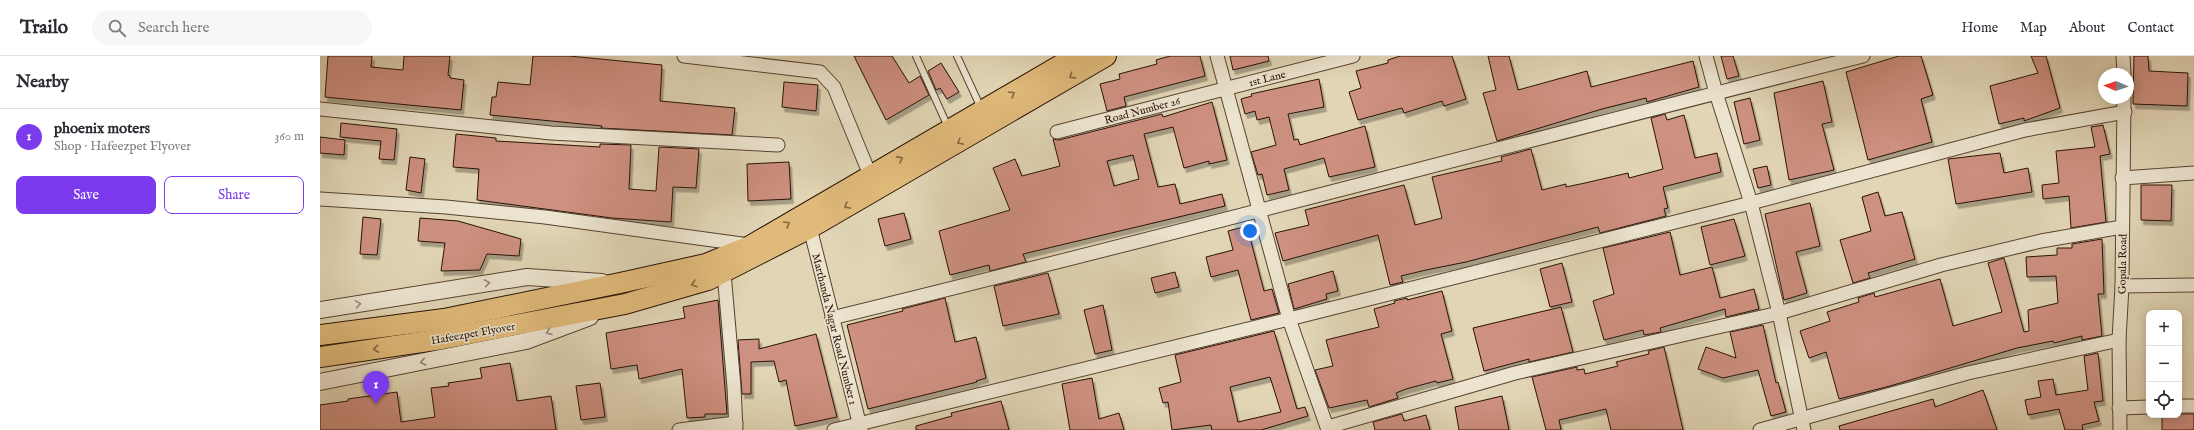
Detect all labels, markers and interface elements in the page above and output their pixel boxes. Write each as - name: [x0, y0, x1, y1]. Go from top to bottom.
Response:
- search box: [92, 10, 372, 46]
- text: Trailo: [20, 16, 68, 40]
- icon: search: [106, 17, 128, 39]
- text: Search here: [138, 18, 209, 37]
- text: Home: [1962, 19, 1998, 37]
- text: Map: [2020, 19, 2047, 37]
- text: About: [2069, 19, 2105, 37]
- text: Contact: [2127, 19, 2174, 37]
- street label: 1st Lane: [1247, 68, 1287, 90]
- north arrow: [2098, 68, 2134, 104]
- text: Nearby: [16, 72, 69, 93]
- one-way arrow: [1069, 72, 1076, 79]
- one-way arrow: [1008, 91, 1016, 98]
- street label: Road Number 26: [1103, 94, 1182, 128]
- text: phoenix moters: [54, 119, 150, 138]
- text: 1: [27, 128, 31, 145]
- text: 360 m: [274, 128, 304, 145]
- one-way arrow: [957, 137, 964, 144]
- text: Shop · Hafeezpet Flyover: [54, 138, 191, 155]
- one-way arrow: [896, 157, 903, 164]
- button: Save: [16, 176, 156, 214]
- button: Share: [164, 176, 304, 214]
- one-way arrow: [844, 202, 851, 209]
- one-way arrow: [783, 221, 790, 228]
- your location: [1240, 221, 1260, 241]
- street label: Gopala Road: [2115, 234, 2131, 294]
- street label: Marthanda Nagar Road Number 1: [808, 252, 860, 406]
- one-way arrow: [484, 279, 490, 288]
- one-way arrow: [691, 279, 698, 288]
- one-way arrow: [355, 300, 362, 309]
- map controls: [2146, 310, 2182, 418]
- button: +: [2146, 310, 2182, 346]
- street label: Hafeezpet Flyover: [430, 320, 516, 348]
- one-way arrow: [546, 328, 553, 336]
- one-way arrow: [373, 344, 379, 353]
- button: −: [2146, 346, 2182, 382]
- one-way arrow: [420, 357, 426, 365]
- pin: 1: [363, 371, 389, 404]
- button: locate: [2146, 382, 2182, 418]

